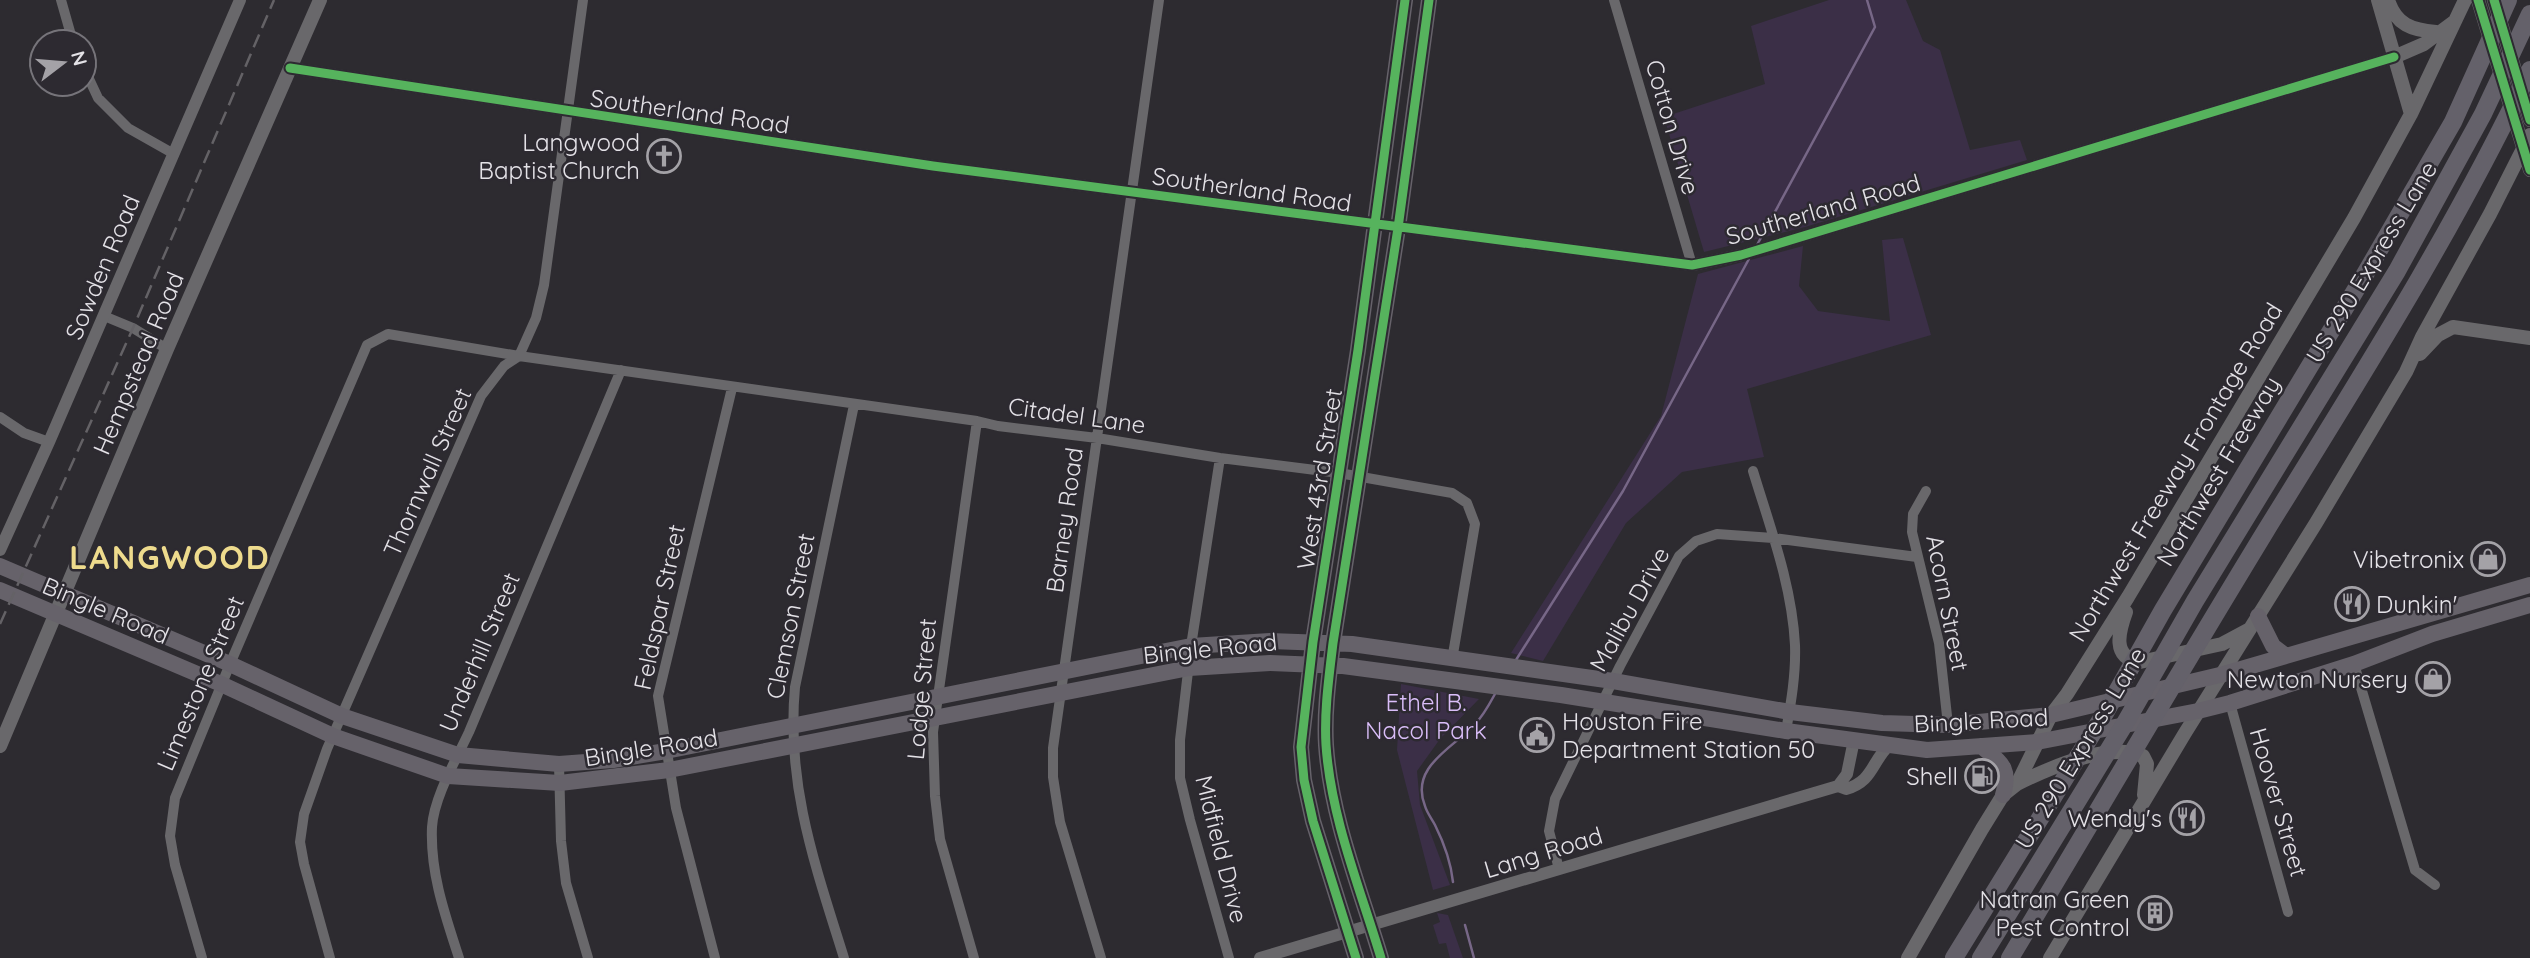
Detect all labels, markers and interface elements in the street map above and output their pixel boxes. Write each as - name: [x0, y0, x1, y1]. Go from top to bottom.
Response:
- north arrow: [28, 28, 98, 98]
- text: N: [66, 48, 93, 68]
- street label: Cotton Drive: [1639, 56, 1707, 198]
- street label: Southerland Road: [588, 82, 792, 140]
- place label: Langwood Baptist Church: [478, 127, 640, 185]
- church icon: Langwood Baptist Church: [645, 137, 683, 175]
- street label: US 290 Express Lane: [2299, 156, 2443, 368]
- street label: Southerland Road: [1150, 160, 1354, 218]
- street label: Southerland Road: [1722, 167, 1924, 251]
- street label: Sowden Road: [58, 190, 146, 344]
- street label: Hempstead Road: [86, 267, 190, 459]
- street label: Northwest Freeway Frontage Road: [2062, 297, 2288, 647]
- street label: Northwest Freeway: [2150, 371, 2286, 571]
- street label: Thornwall Street: [376, 383, 478, 561]
- street label: West 43rd Street: [1290, 386, 1348, 572]
- street label: Citadel Lane: [1006, 391, 1148, 439]
- street label: Barney Road: [1039, 445, 1089, 595]
- street label: Feldspar Street: [627, 522, 691, 692]
- street label: Clemson Street: [759, 531, 821, 701]
- street label: Acorn Street: [1920, 533, 1976, 673]
- district label: LANGWOOD: [69, 537, 271, 577]
- shop icon: Vibetronix: [2469, 540, 2507, 578]
- street label: Malibu Drive: [1583, 542, 1675, 676]
- place label: Vibetronix: [2353, 544, 2464, 574]
- street label: Underhill Street: [432, 568, 526, 736]
- street label: Bingle Road: [38, 570, 174, 650]
- restaurant icon: Dunkin': [2333, 585, 2371, 623]
- place label: Dunkin': [2376, 589, 2457, 619]
- street label: Limestone Street: [150, 591, 250, 775]
- street label: Lodge Street: [900, 617, 942, 761]
- street label: Bingle Road: [1142, 626, 1278, 670]
- street label: US 290 Express Lane: [2008, 642, 2152, 854]
- shop icon: Newton Nursery: [2414, 660, 2452, 698]
- place label: Newton Nursery: [2227, 664, 2408, 694]
- park label: Ethel B. Nacol Park: [1365, 687, 1487, 745]
- street label: Bingle Road: [1913, 701, 2049, 739]
- place label: Houston Fire Department Station 50: [1562, 706, 1815, 764]
- public building icon: Houston Fire Department Station 50: [1518, 716, 1556, 754]
- street label: Bingle Road: [582, 722, 720, 772]
- street label: Hoover Street: [2243, 724, 2315, 880]
- fuel station icon: Shell: [1963, 757, 2001, 795]
- place label: Shell: [1906, 761, 1958, 791]
- street label: Midfield Drive: [1189, 772, 1255, 926]
- restaurant icon: Wendy's: [2168, 799, 2206, 837]
- place label: Wendy's: [2068, 803, 2162, 833]
- street label: Lang Road: [1480, 820, 1606, 884]
- place label: Natran Green Pest Control: [1980, 884, 2130, 942]
- building icon: Natran Green Pest Control: [2136, 894, 2174, 932]

